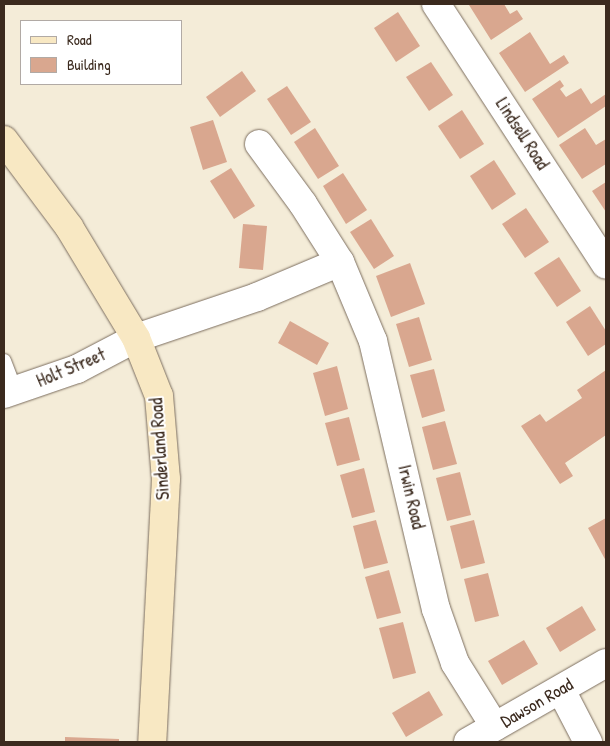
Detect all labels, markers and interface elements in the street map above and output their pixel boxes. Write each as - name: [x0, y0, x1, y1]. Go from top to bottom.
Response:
- legend: [20, 20, 182, 85]
- text: Road: [67, 29, 92, 50]
- text: Building: [67, 54, 111, 75]
- street label: Lindsell Road: [491, 94, 553, 174]
- street label: Holt Street: [33, 344, 109, 392]
- street label: Sinderland Road: [146, 397, 174, 501]
- street label: Irwin Road: [393, 463, 429, 531]
- street label: Dawson Road: [497, 674, 577, 732]

